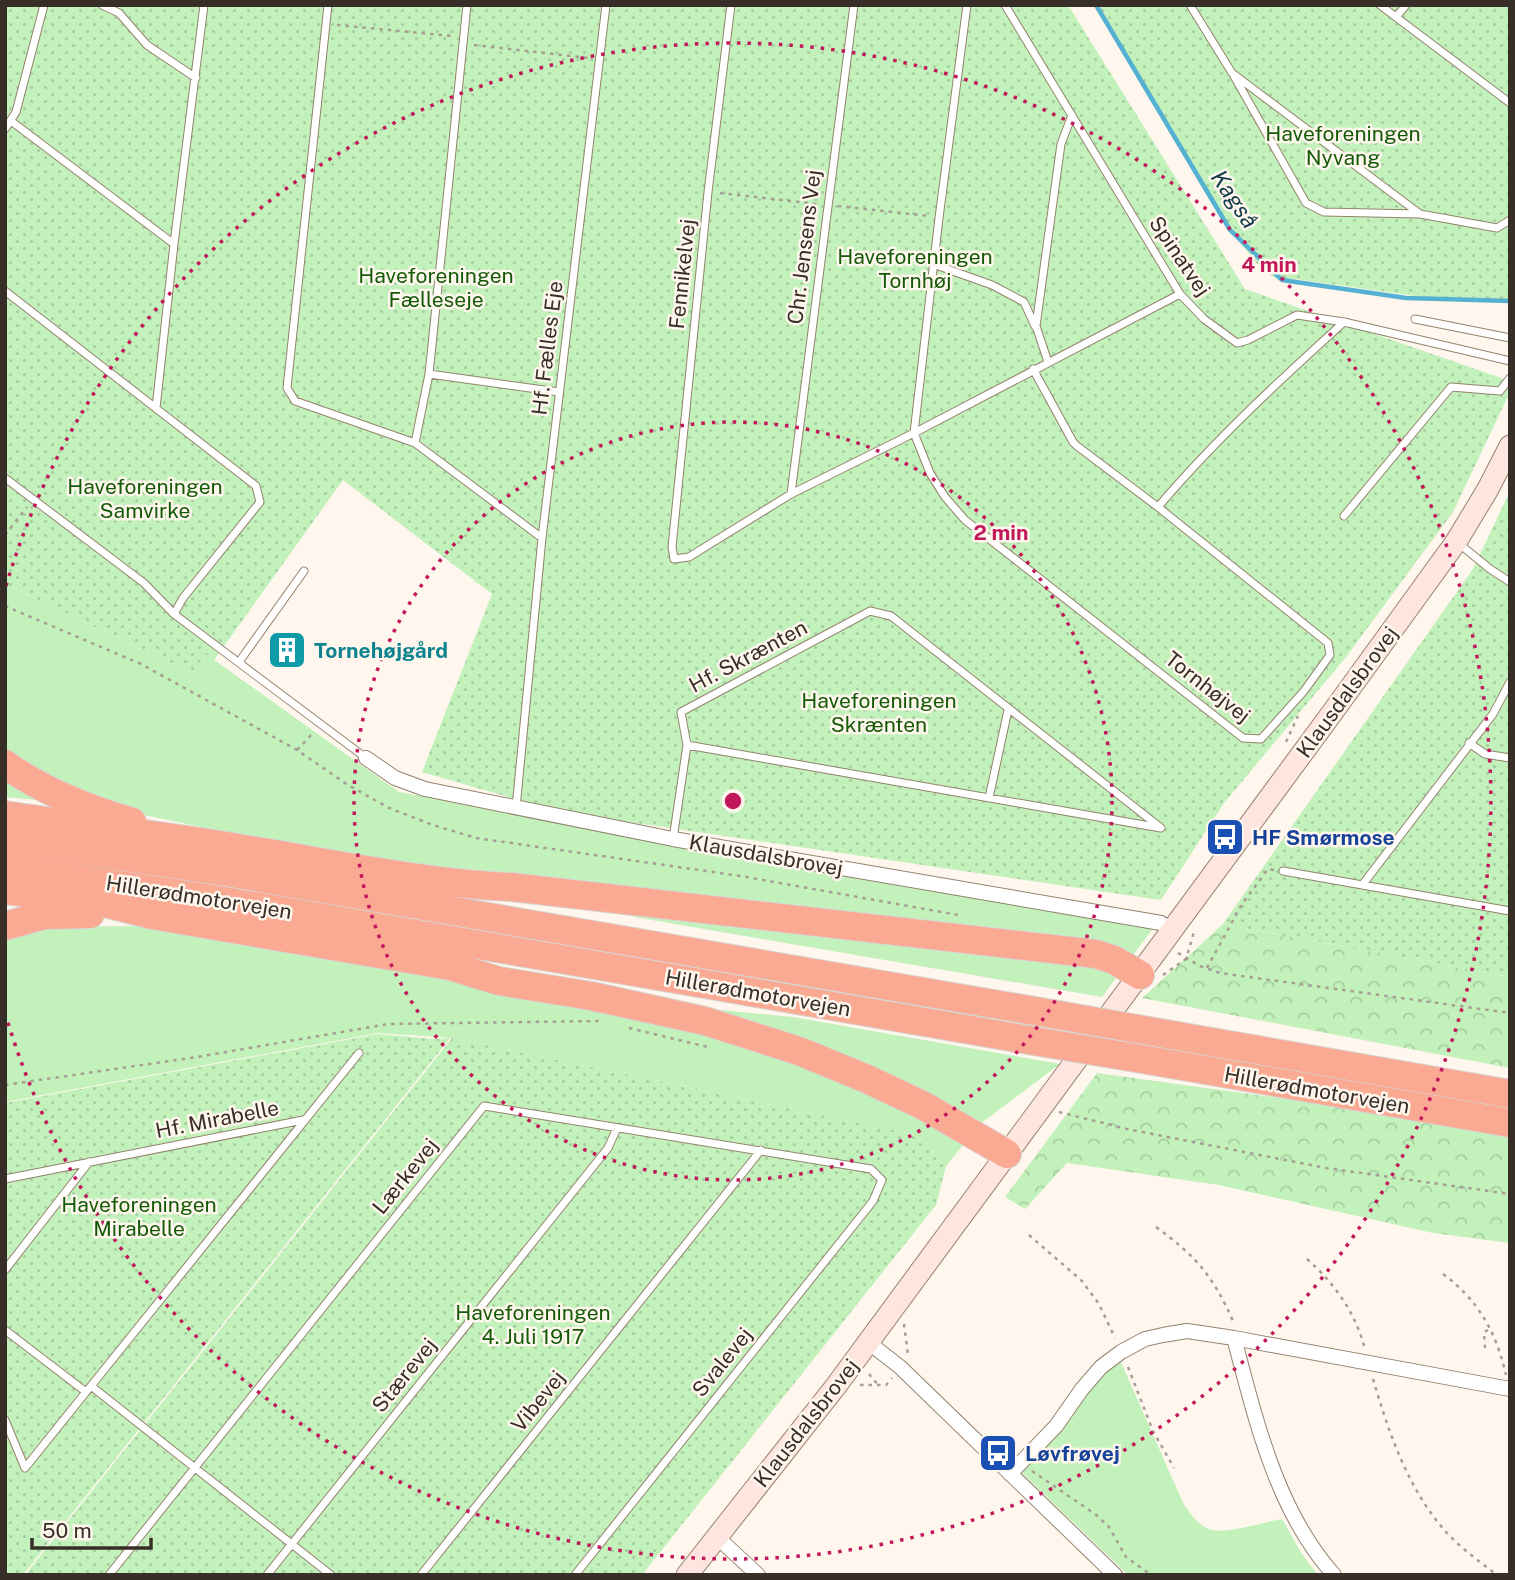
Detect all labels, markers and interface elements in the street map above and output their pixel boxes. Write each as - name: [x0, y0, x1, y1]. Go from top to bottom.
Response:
- park label: Haveforeningen Nyvang: [1265, 121, 1421, 170]
- water label: Kagså: [1206, 165, 1264, 233]
- street label: Chr. Jensens Vej: [782, 168, 826, 326]
- street label: Spinatvej: [1144, 211, 1216, 301]
- street label: Fennikelvej: [664, 218, 700, 330]
- park label: Haveforeningen Tornhøj: [837, 244, 993, 293]
- text: 4 min: [1241, 252, 1297, 277]
- park label: Haveforeningen Fælleseje: [358, 263, 514, 312]
- street label: Hf. Fælles Eje: [526, 280, 568, 416]
- park label: Haveforeningen Samvirke: [67, 474, 223, 523]
- text: 2 min: [973, 520, 1029, 545]
- street label: Hf. Skrænten: [685, 614, 811, 698]
- street label: Klausdalsbrovej: [1291, 622, 1403, 762]
- building icon: Tornehøjgård: [266, 629, 308, 671]
- place label: Tornehøjgård: [314, 638, 448, 663]
- street label: Tornhøjvej: [1161, 646, 1255, 728]
- park label: Haveforeningen Skrænten: [801, 688, 957, 737]
- centre of rings: [721, 789, 745, 813]
- bus stop icon: HF Smørmose: [1204, 816, 1246, 858]
- place label: HF Smørmose: [1252, 825, 1395, 850]
- street label: Klausdalsbrovej: [687, 829, 845, 881]
- street label: Hillerødmotorvejen: [104, 870, 294, 924]
- street label: Hillerødmotorvejen: [663, 964, 853, 1022]
- street label: Hillerødmotorvejen: [1222, 1061, 1412, 1119]
- street label: Hf. Mirabelle: [153, 1095, 281, 1143]
- street label: Lærkevej: [367, 1133, 443, 1219]
- park label: Haveforeningen Mirabelle: [61, 1192, 217, 1241]
- park label: Haveforeningen 4. Juli 1917: [455, 1300, 611, 1349]
- street label: Svalevej: [687, 1322, 757, 1402]
- street label: Stærevej: [366, 1333, 442, 1417]
- street label: Klausdalsbrovej: [748, 1354, 864, 1492]
- street label: Vibevej: [506, 1365, 570, 1437]
- bus stop icon: Løvfrøvej: [977, 1432, 1019, 1474]
- place label: Løvfrøvej: [1025, 1441, 1120, 1466]
- scale bar: [32, 1506, 150, 1550]
- text: 50 m: [42, 1518, 92, 1543]

